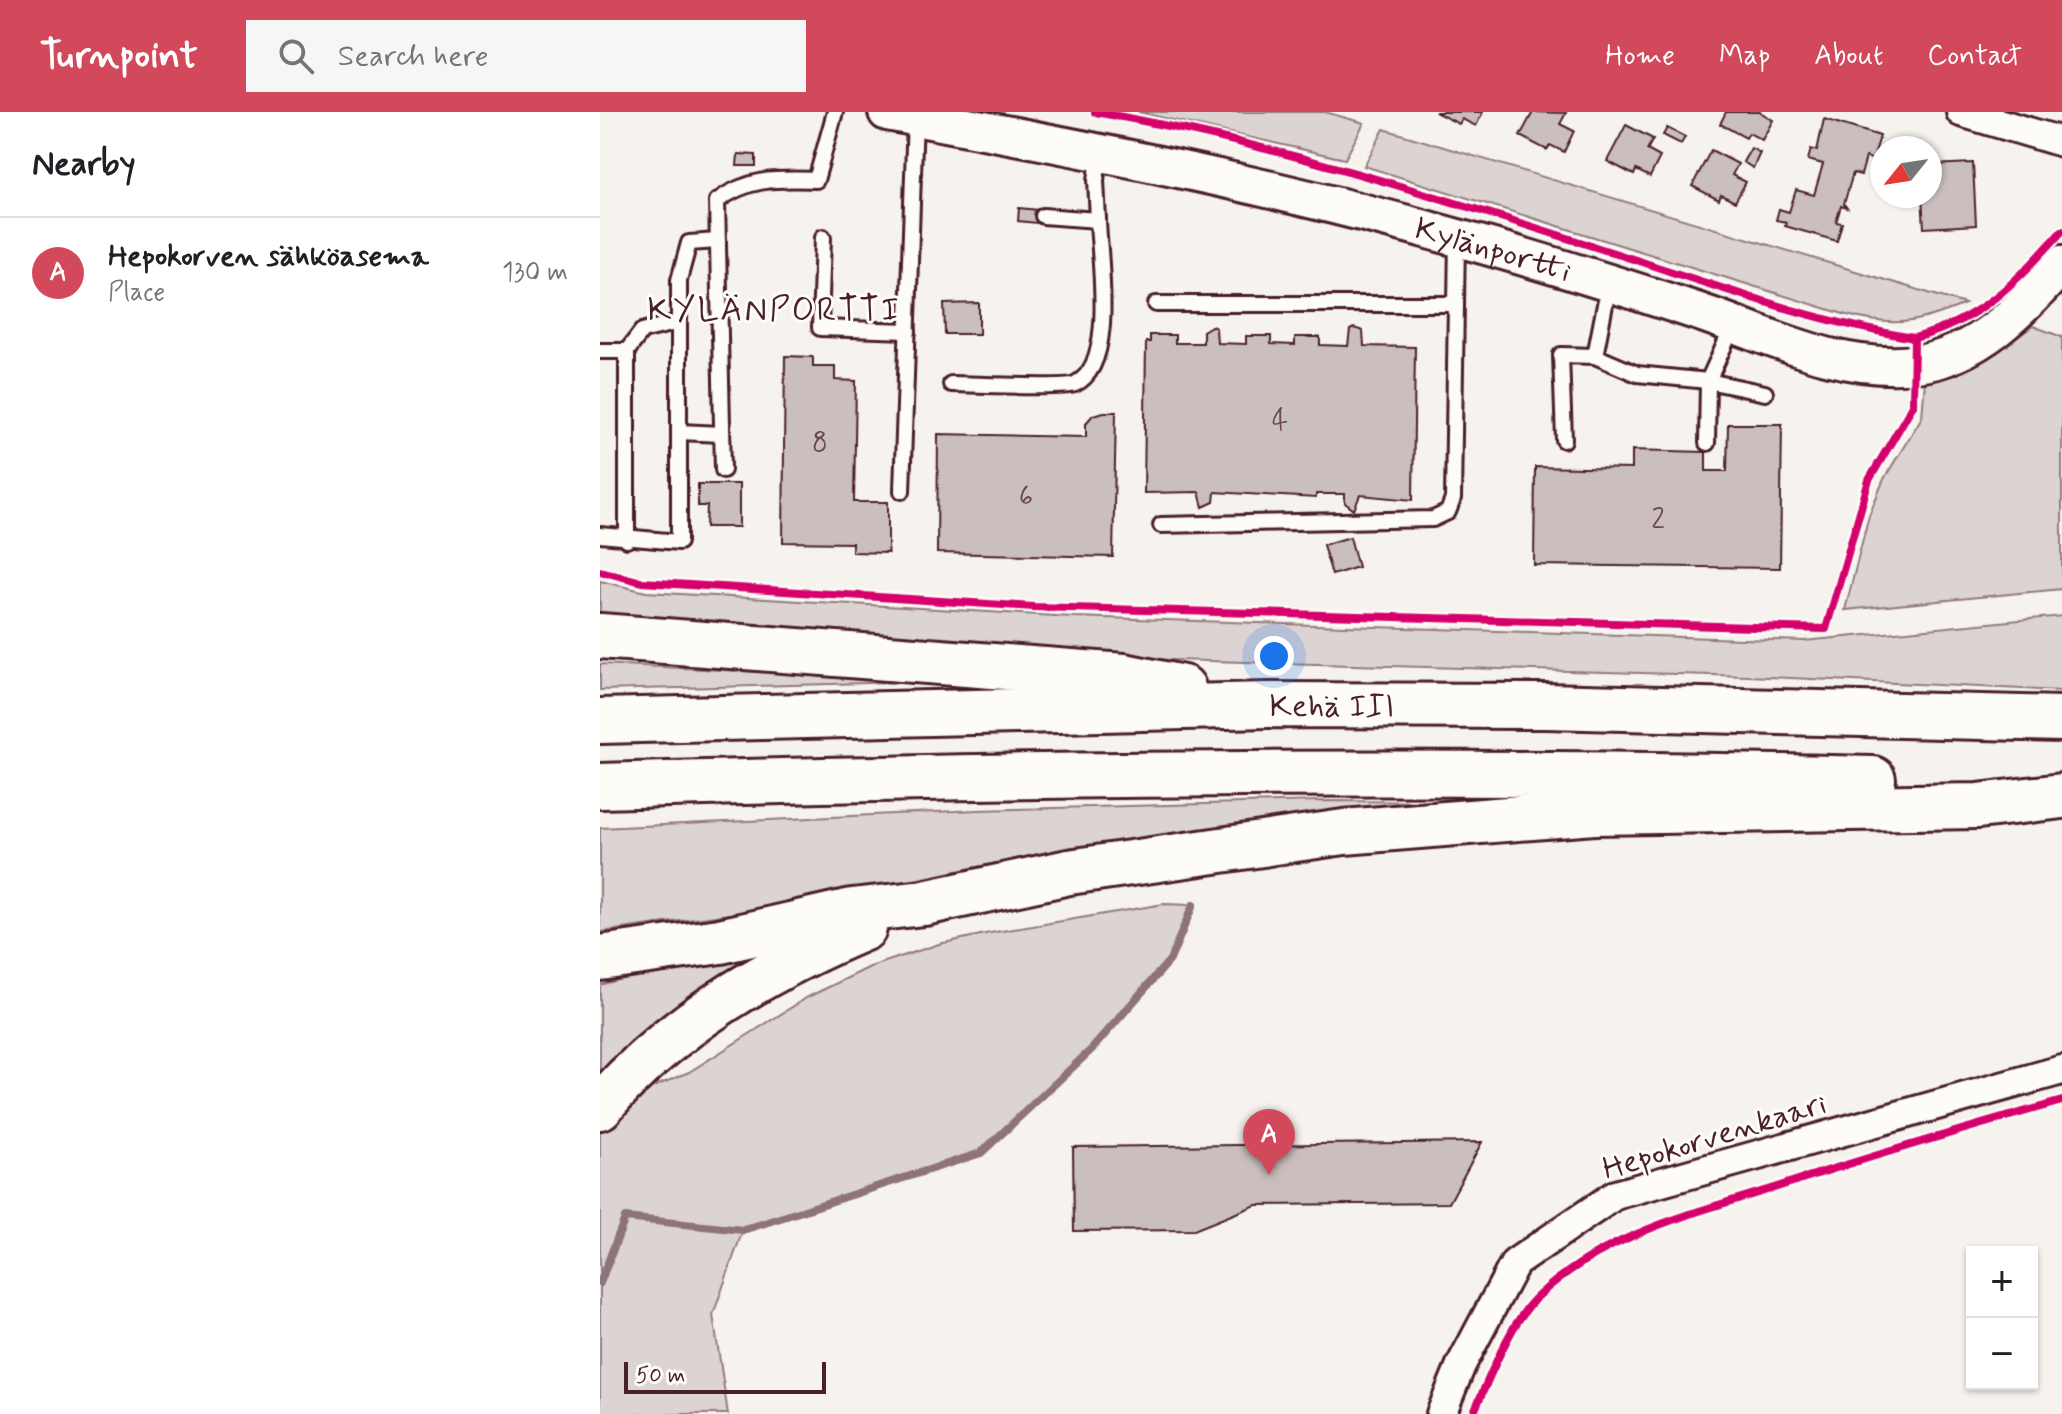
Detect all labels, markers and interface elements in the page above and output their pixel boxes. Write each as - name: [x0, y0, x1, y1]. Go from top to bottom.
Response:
- search box: [246, 20, 806, 92]
- text: Turnpoint: [40, 32, 198, 81]
- icon: search: [274, 34, 318, 78]
- text: Search here: [338, 37, 489, 76]
- text: Home: [1605, 38, 1675, 75]
- text: Map: [1719, 38, 1770, 75]
- text: About: [1814, 38, 1883, 75]
- text: Contact: [1927, 38, 2022, 75]
- north arrow: [1870, 136, 1942, 208]
- text: Nearby: [32, 142, 136, 187]
- street label: Kylänportti: [1410, 208, 1576, 293]
- text: Hepokorven sähköasema: [108, 237, 429, 276]
- text: A: [49, 256, 67, 290]
- text: 130 m: [502, 256, 568, 290]
- text: Place: [108, 276, 165, 310]
- district label: KYLÄNPORTTI: [647, 288, 901, 333]
- house number: 4: [1272, 403, 1288, 440]
- house number: 8: [812, 425, 828, 462]
- house number: 6: [1019, 479, 1033, 516]
- house number: 2: [1651, 502, 1665, 539]
- your location: [1254, 636, 1294, 676]
- street label: Kehä III: [1269, 686, 1394, 728]
- street label: Hepokorvenkaari: [1598, 1083, 1832, 1191]
- pin: A: [1243, 1109, 1295, 1175]
- map controls: [1966, 1246, 2038, 1390]
- button: +: [1966, 1246, 2038, 1318]
- button: −: [1966, 1318, 2038, 1390]
- scale bar: [624, 1358, 826, 1394]
- text: 50 m: [636, 1362, 685, 1390]

